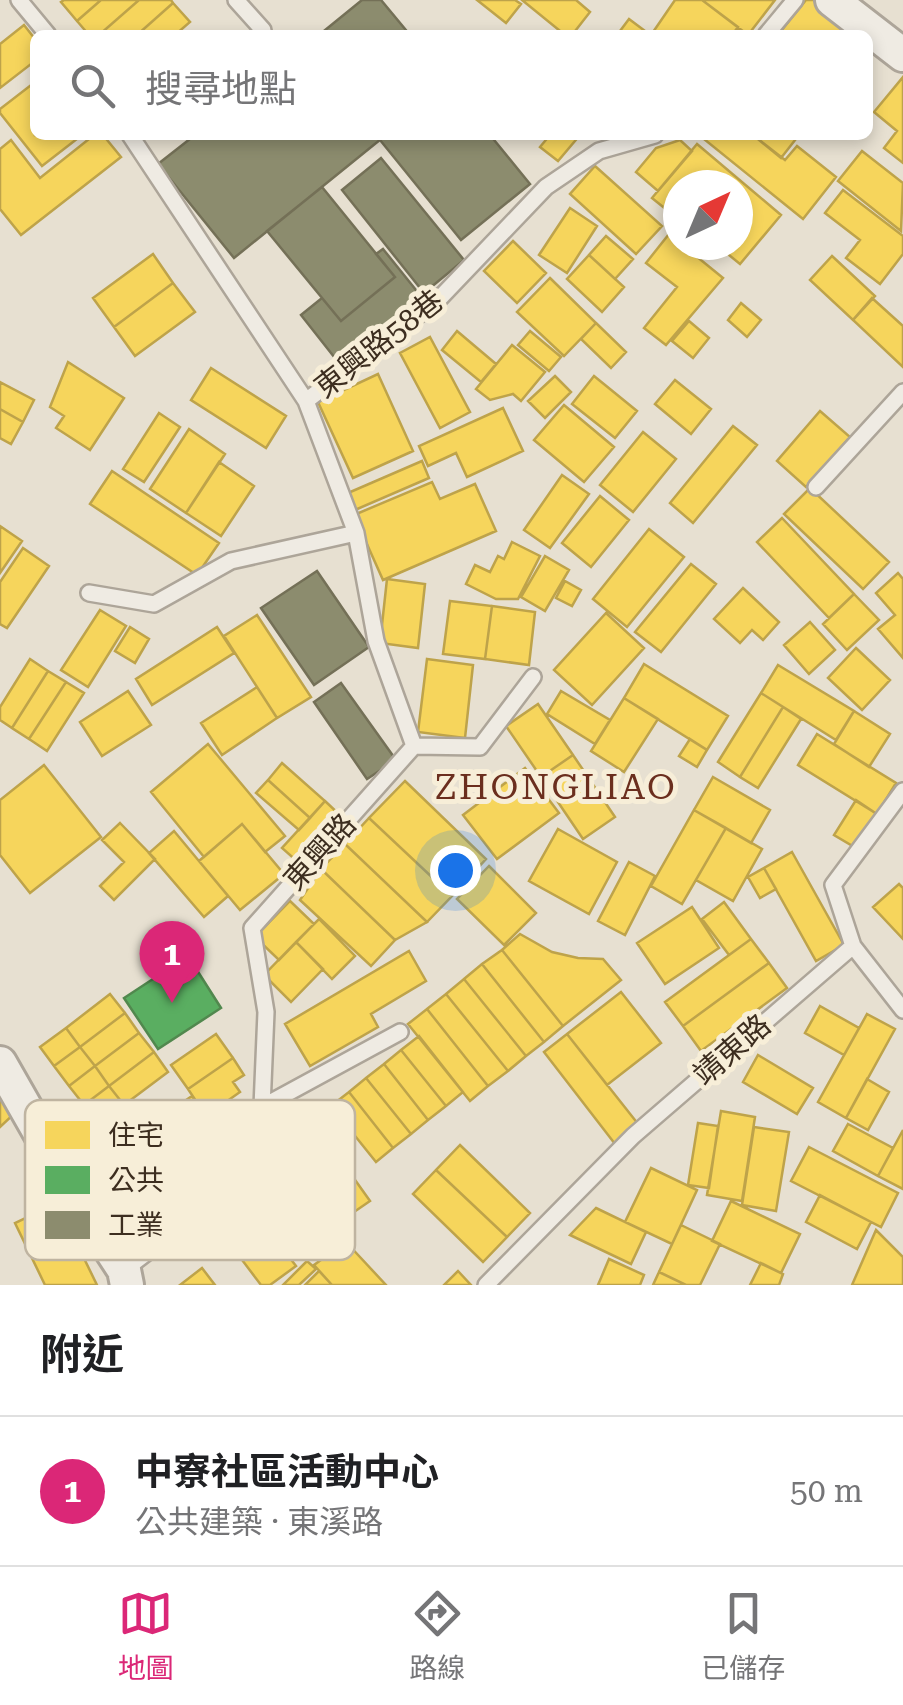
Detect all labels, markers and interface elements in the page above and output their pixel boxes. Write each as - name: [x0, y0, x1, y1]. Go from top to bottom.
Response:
- search box: [30, 30, 873, 140]
- icon: search: [65, 58, 120, 113]
- text: 搜尋地點: [145, 67, 297, 111]
- north arrow: [663, 170, 753, 260]
- street label: 東興路58巷: [307, 283, 450, 405]
- district label: ZHONGLIAO: [435, 767, 677, 808]
- street label: 東興路: [277, 807, 363, 897]
- your location: [430, 845, 481, 896]
- pin: 1: [140, 920, 204, 1003]
- street label: 靖東路: [686, 1007, 777, 1092]
- legend: [25, 1100, 355, 1260]
- text: 住宅: [108, 1119, 164, 1152]
- text: 公共: [108, 1164, 164, 1197]
- text: 工業: [108, 1209, 164, 1242]
- text: 附近: [40, 1330, 124, 1379]
- text: 中寮社區活動中心: [135, 1450, 439, 1494]
- text: 1: [64, 1472, 81, 1510]
- text: 50 m: [790, 1472, 863, 1510]
- text: 公共建築 · 東溪路: [135, 1503, 383, 1541]
- tab: 地圖: [118, 1586, 174, 1686]
- tab: 路線: [409, 1586, 465, 1686]
- tab: 已儲存: [701, 1586, 785, 1686]

